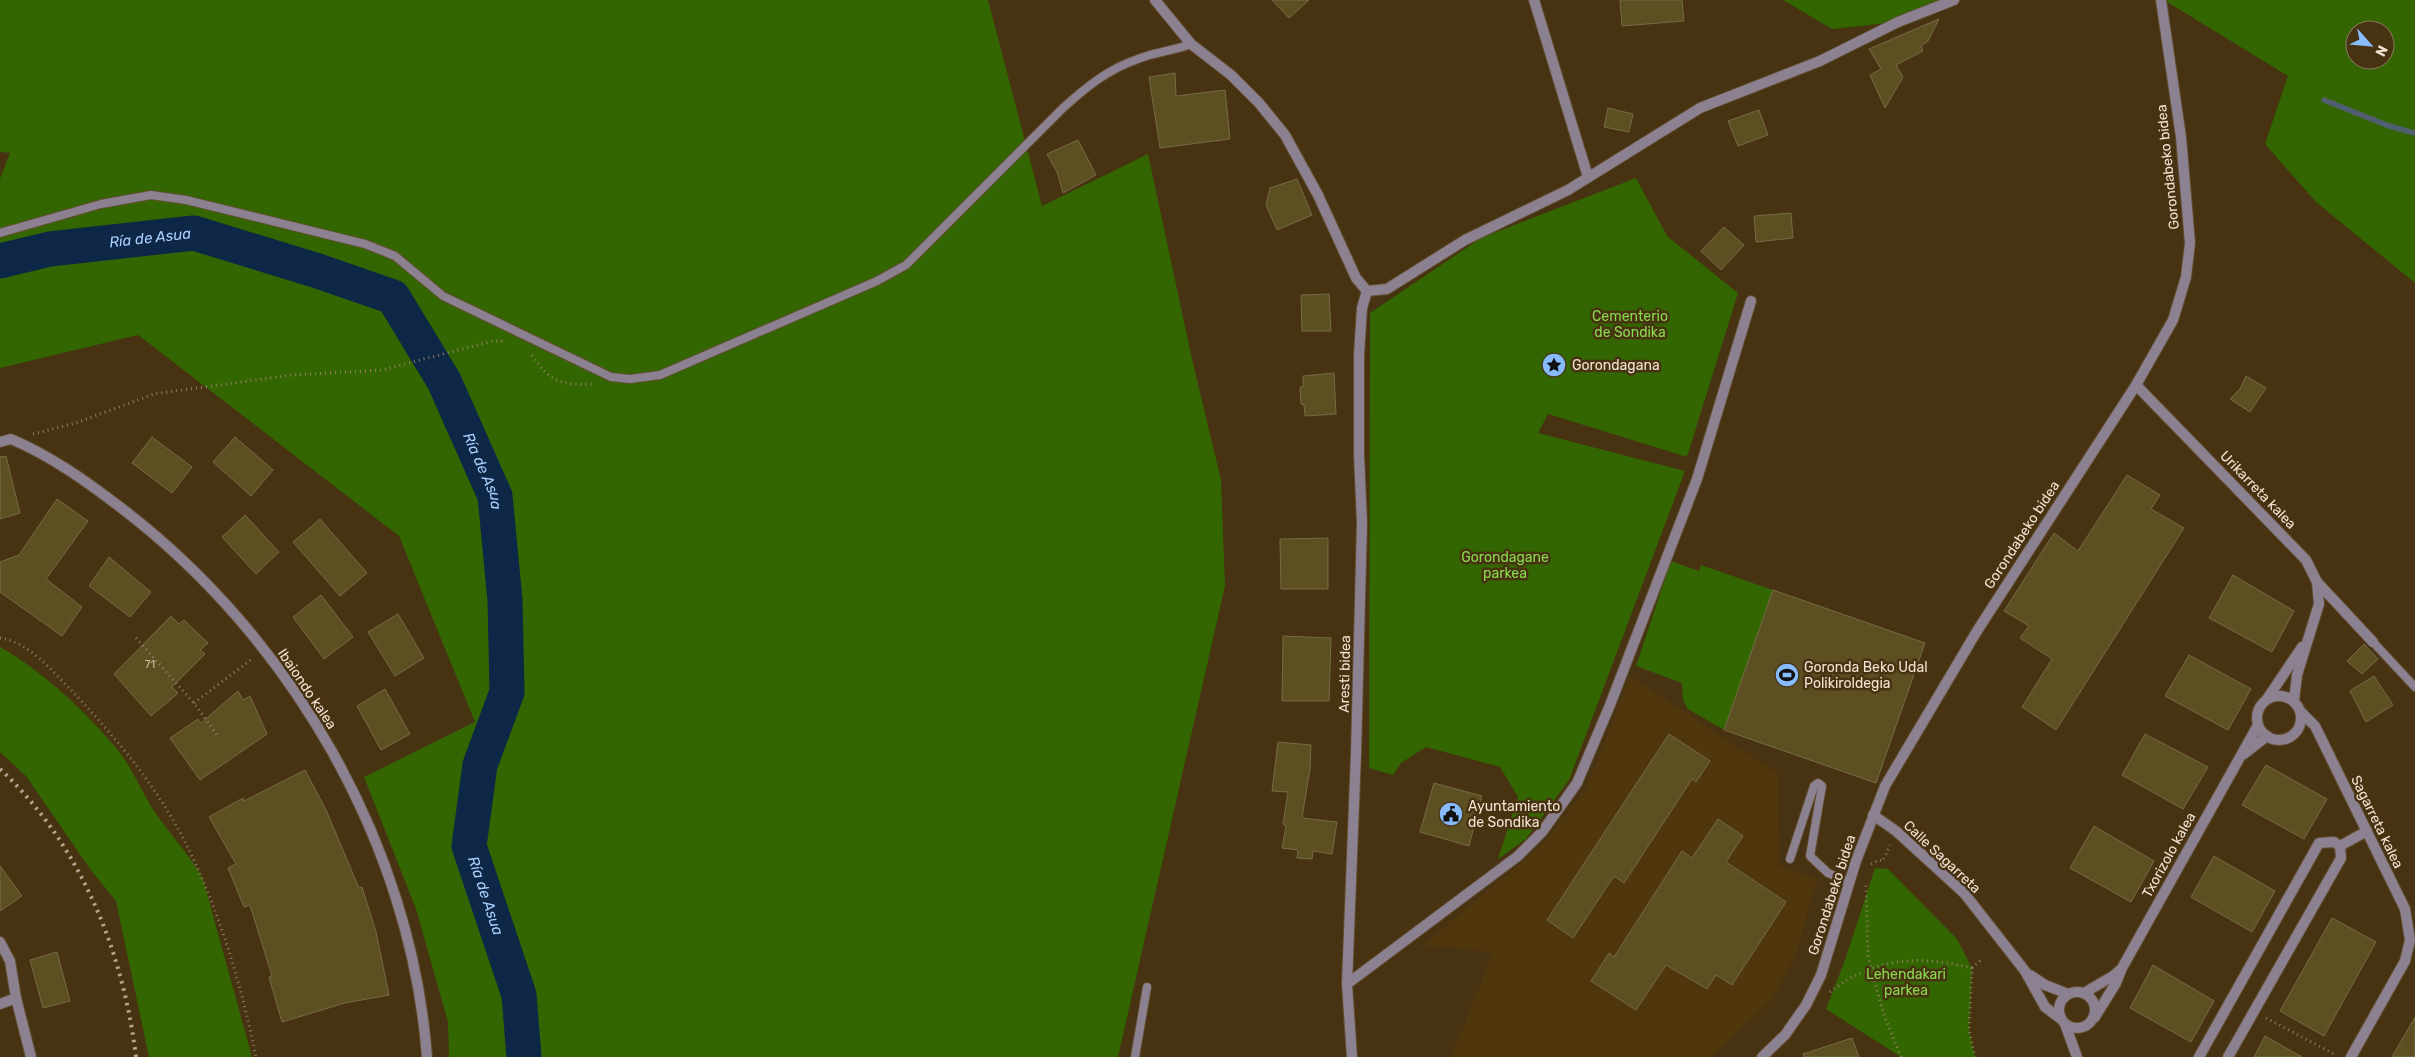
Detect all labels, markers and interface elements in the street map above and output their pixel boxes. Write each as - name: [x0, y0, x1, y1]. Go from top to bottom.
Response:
- north arrow: [2345, 20, 2395, 70]
- text: N: [2371, 42, 2391, 59]
- street label: Gorondabeko bidea: [2153, 104, 2183, 230]
- water label: Ría de Asua: [108, 224, 192, 251]
- park label: Cementerio de Sondika: [1592, 308, 1668, 341]
- place icon: Gorondagana: [1541, 352, 1567, 378]
- place label: Gorondagana: [1572, 357, 1660, 374]
- water label: Ría de Asua: [459, 430, 505, 511]
- street label: Urikarreta kalea: [2216, 447, 2300, 533]
- street label: Gorondabeko bidea: [1981, 478, 2063, 592]
- park label: Gorondagane parkea: [1461, 549, 1549, 582]
- street label: Aresti bidea: [1336, 635, 1354, 713]
- street label: Ibaiondo kalea: [274, 646, 340, 732]
- house number: 71: [145, 658, 155, 671]
- place label: Goronda Beko Udal Polikiroldegia: [1804, 659, 1928, 692]
- sports icon: Goronda Beko Udal Polikiroldegia: [1774, 662, 1800, 688]
- street label: Sagarreta kalea: [2347, 773, 2407, 871]
- place label: Ayuntamiento de Sondika: [1468, 798, 1560, 831]
- public building icon: Ayuntamiento de Sondika: [1438, 801, 1464, 827]
- street label: Txorizolo kalea: [2139, 809, 2199, 901]
- street label: Calle Sagarreta: [1900, 817, 1984, 897]
- street label: Gorondabeko bidea: [1805, 833, 1859, 957]
- water label: Ría de Asua: [464, 854, 507, 938]
- park label: Lehendakari parkea: [1866, 966, 1946, 999]

